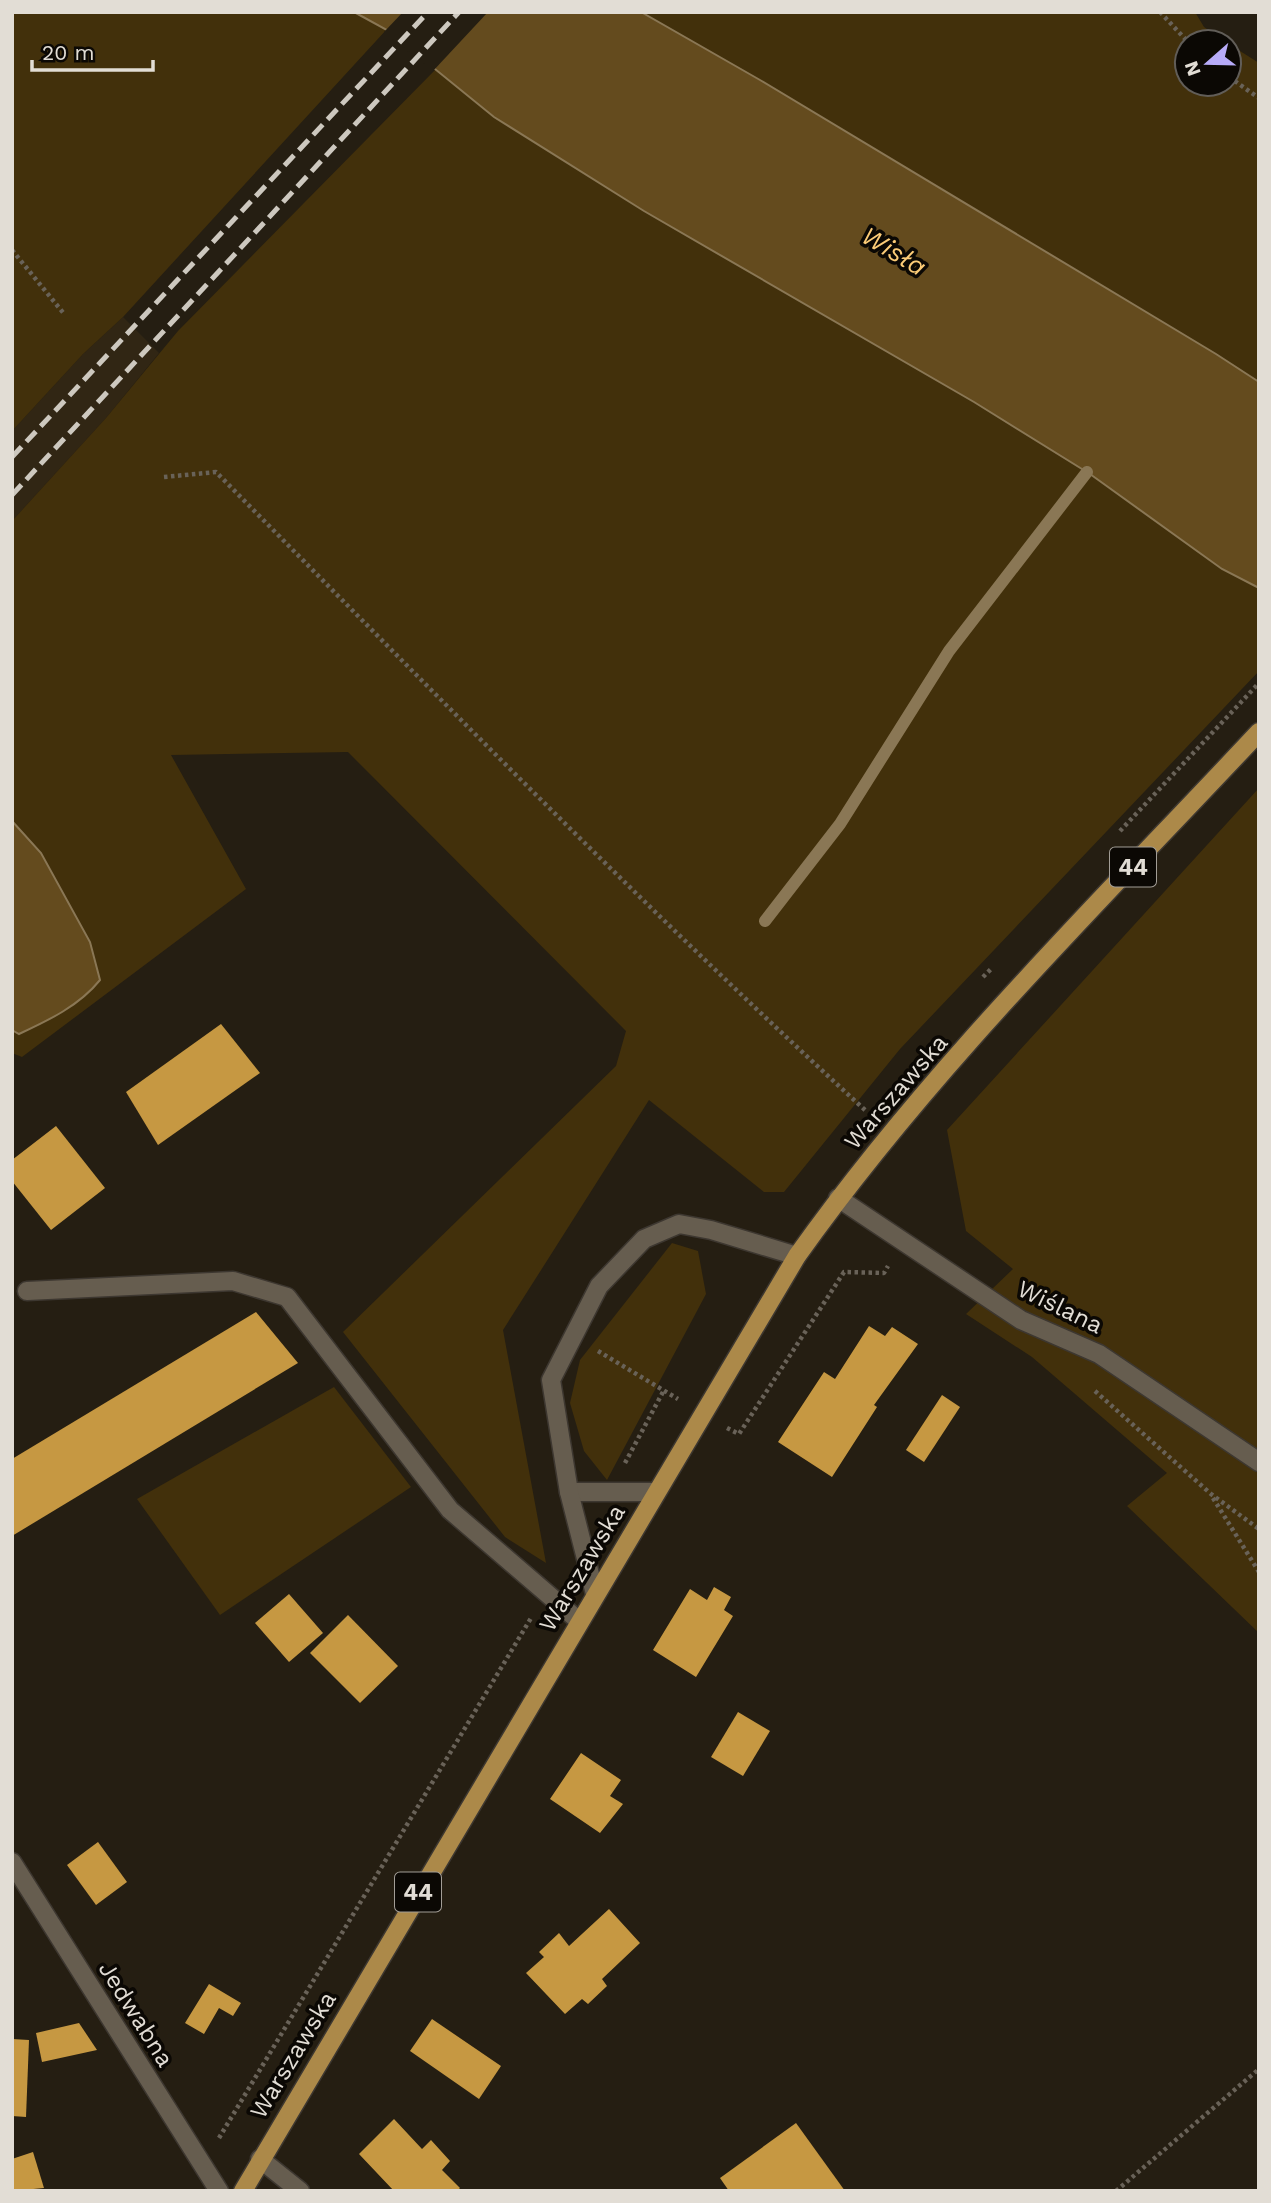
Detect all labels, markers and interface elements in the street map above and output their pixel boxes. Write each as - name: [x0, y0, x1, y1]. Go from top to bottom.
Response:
- scale bar: [32, 28, 152, 72]
- north arrow: [1173, 28, 1243, 98]
- text: 20 m: [42, 40, 94, 65]
- text: N: [1179, 58, 1206, 79]
- water label: Wisła: [856, 220, 932, 282]
- road number: 44: [1110, 848, 1156, 887]
- street label: Warszawska: [838, 1029, 954, 1155]
- street label: Wiślana: [1013, 1274, 1107, 1340]
- street label: Warszawska: [533, 1499, 631, 1637]
- road number: 44: [395, 1872, 441, 1912]
- street label: Jedwabna: [93, 1956, 179, 2072]
- street label: Warszawska: [244, 1986, 342, 2124]

